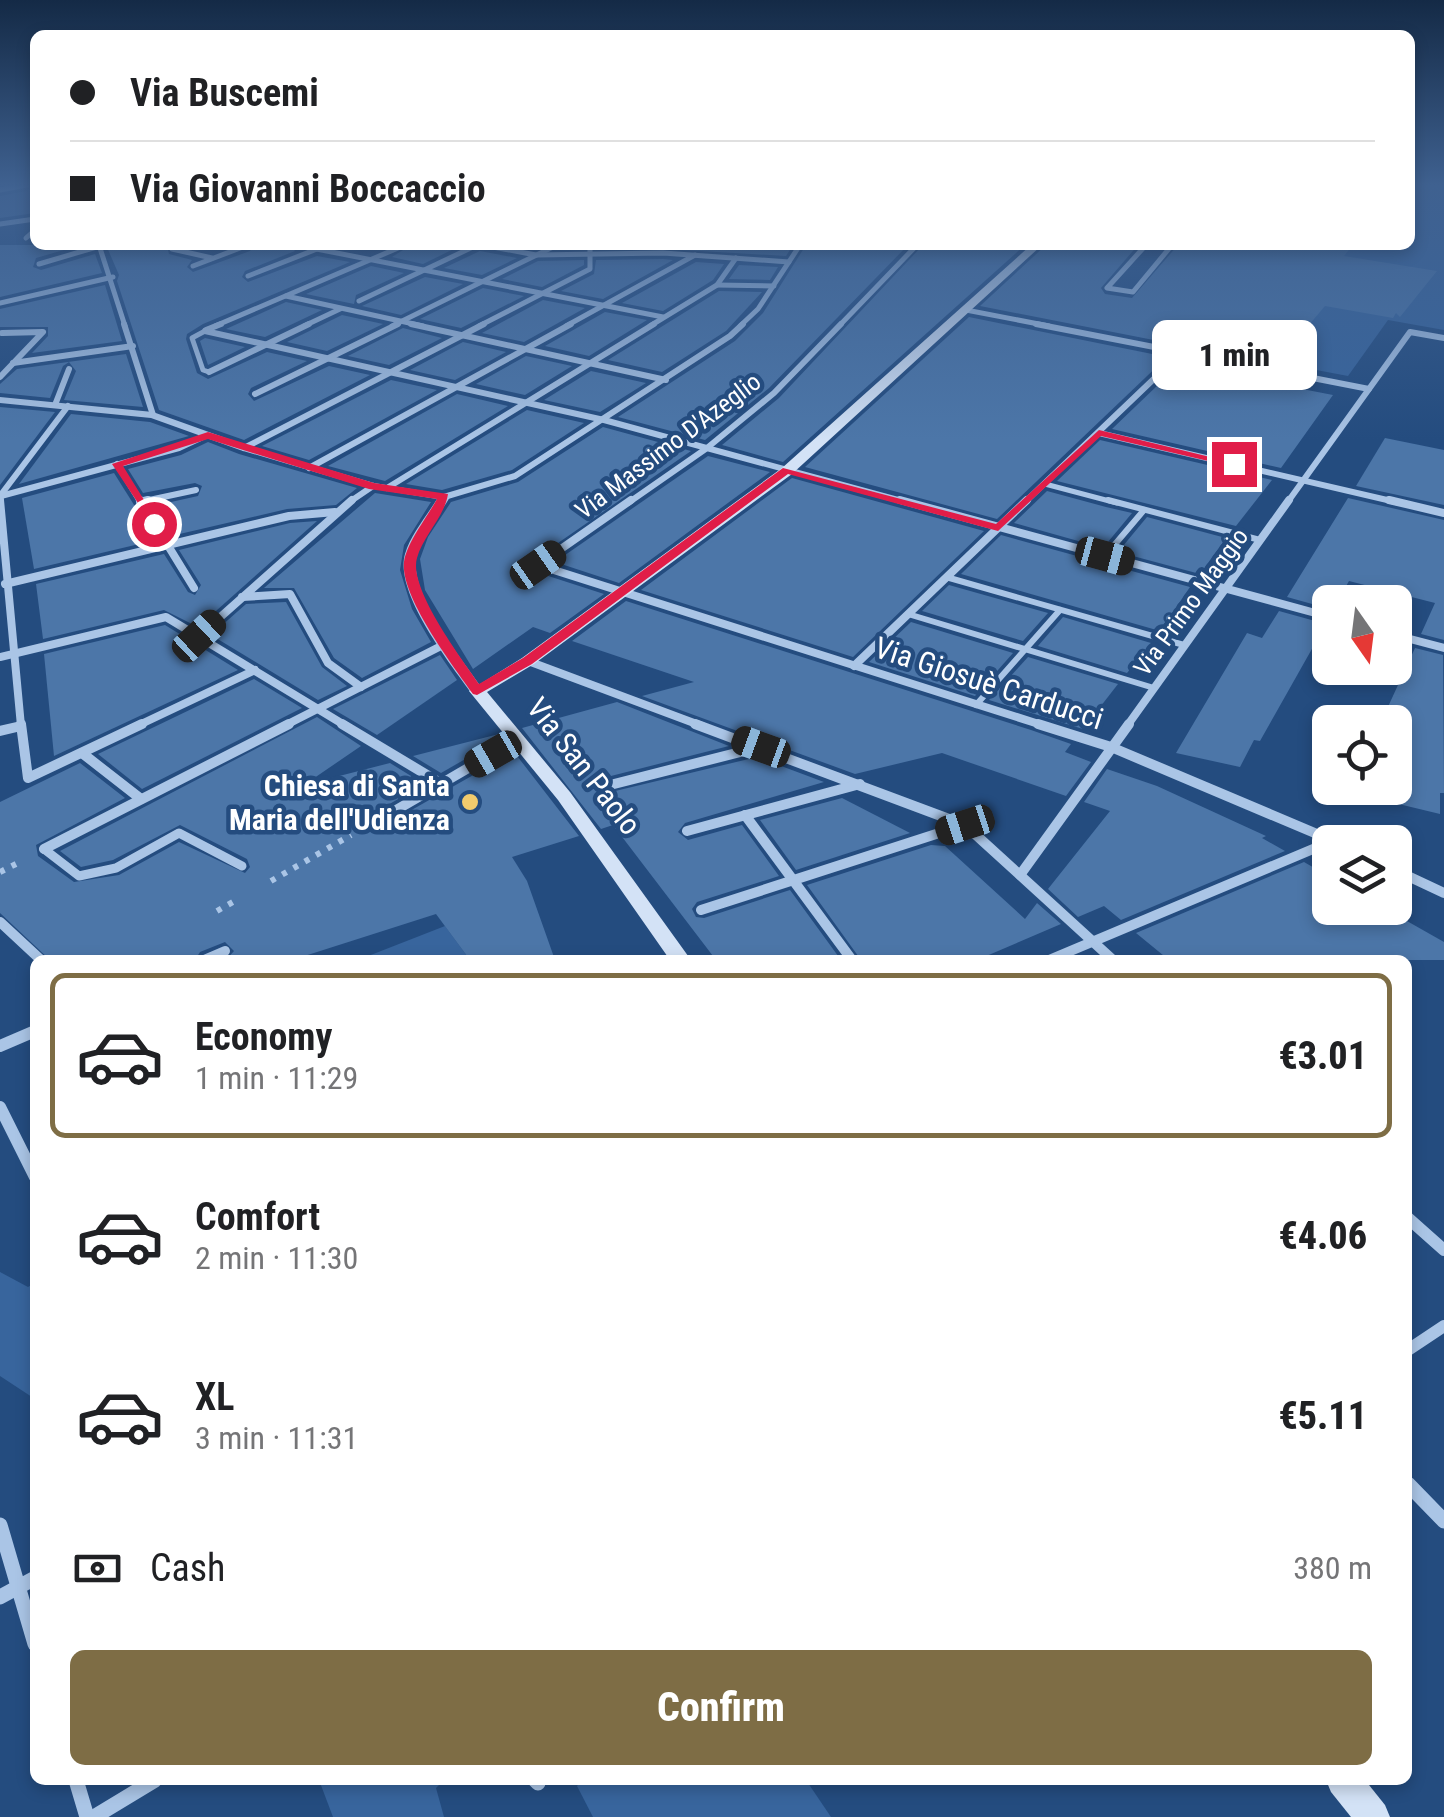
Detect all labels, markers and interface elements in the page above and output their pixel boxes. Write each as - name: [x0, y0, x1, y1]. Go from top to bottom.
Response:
- text: Via Buscemi: [130, 71, 319, 115]
- text: Via Giovanni Boccaccio: [130, 167, 486, 211]
- callout: 1 min: [1152, 319, 1316, 389]
- text: 1 min: [1199, 336, 1270, 374]
- street label: Via Massimo D'Azeglio: [570, 367, 766, 525]
- route end: [1212, 442, 1257, 487]
- route start: [132, 502, 177, 547]
- street label: Via Primo Maggio: [1128, 522, 1254, 682]
- car: [1072, 534, 1138, 578]
- car: [505, 536, 571, 594]
- north arrow: [1312, 585, 1412, 685]
- map controls: [1312, 585, 1412, 925]
- car: [167, 605, 231, 667]
- street label: Via Giosuè Carducci: [870, 630, 1108, 736]
- street label: Via San Paolo: [520, 691, 648, 841]
- button: locate: [1312, 705, 1412, 805]
- car: [728, 723, 794, 771]
- car: [460, 726, 526, 782]
- place label: Chiesa di Santa Maria dell'Udienza: [229, 768, 450, 837]
- marker: Chiesa di Santa Maria dell'Udienza: [459, 791, 481, 813]
- car: [932, 801, 998, 849]
- button: layers: [1312, 825, 1412, 925]
- icon: car: [75, 1011, 165, 1101]
- text: Economy: [195, 1015, 332, 1059]
- text: €3.01: [1278, 1034, 1367, 1078]
- text: 1 min · 11:29: [195, 1059, 358, 1097]
- icon: car: [75, 1191, 165, 1281]
- text: Comfort: [195, 1195, 320, 1239]
- text: €4.06: [1278, 1214, 1367, 1258]
- text: 2 min · 11:30: [195, 1239, 358, 1277]
- icon: car: [75, 1371, 165, 1461]
- text: XL: [195, 1375, 234, 1419]
- text: €5.11: [1278, 1394, 1367, 1438]
- text: 3 min · 11:31: [195, 1419, 358, 1457]
- icon: cash: [70, 1541, 125, 1596]
- text: Cash: [150, 1546, 225, 1590]
- text: 380 m: [1293, 1549, 1372, 1587]
- button: Confirm: [70, 1650, 1372, 1765]

